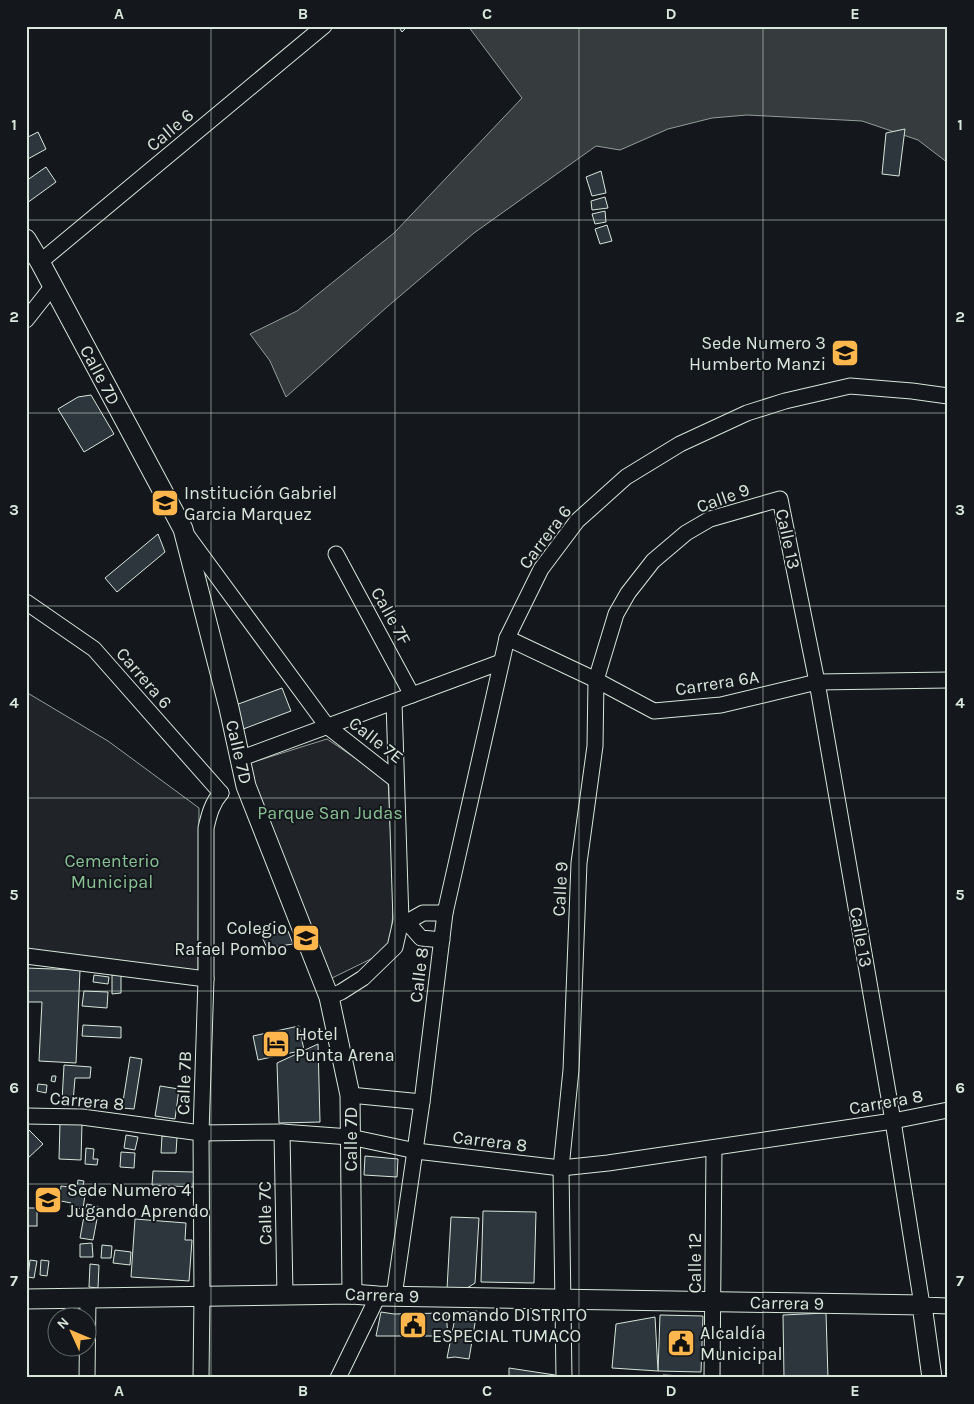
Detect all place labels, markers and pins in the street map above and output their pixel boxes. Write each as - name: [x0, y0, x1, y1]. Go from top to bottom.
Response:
- place label: Sede Numero 3 Humberto Manzi: [689, 332, 826, 375]
- school or university icon: Sede Numero 3 Humberto Manzi: [830, 338, 860, 368]
- place label: Institución Gabriel Garcia Marquez: [184, 482, 337, 525]
- school or university icon: Institución Gabriel Garcia Marquez: [150, 488, 180, 518]
- place label: Colegio Rafael Pombo: [174, 917, 287, 960]
- school or university icon: Colegio Rafael Pombo: [291, 923, 321, 953]
- place label: Hotel Punta Arena: [295, 1023, 395, 1066]
- hotel icon: Hotel Punta Arena: [261, 1029, 291, 1059]
- place label: Sede Numero 4 Jugando Aprendo: [67, 1179, 209, 1222]
- school or university icon: Sede Numero 4 Jugando Aprendo: [33, 1185, 63, 1215]
- place label: comando DISTRITO ESPECIAL TUMACO: [432, 1304, 587, 1347]
- public building icon: comando DISTRITO ESPECIAL TUMACO: [398, 1310, 428, 1340]
- place label: Alcaldía Municipal: [700, 1322, 783, 1365]
- public building icon: Alcaldía Municipal: [666, 1328, 696, 1358]

